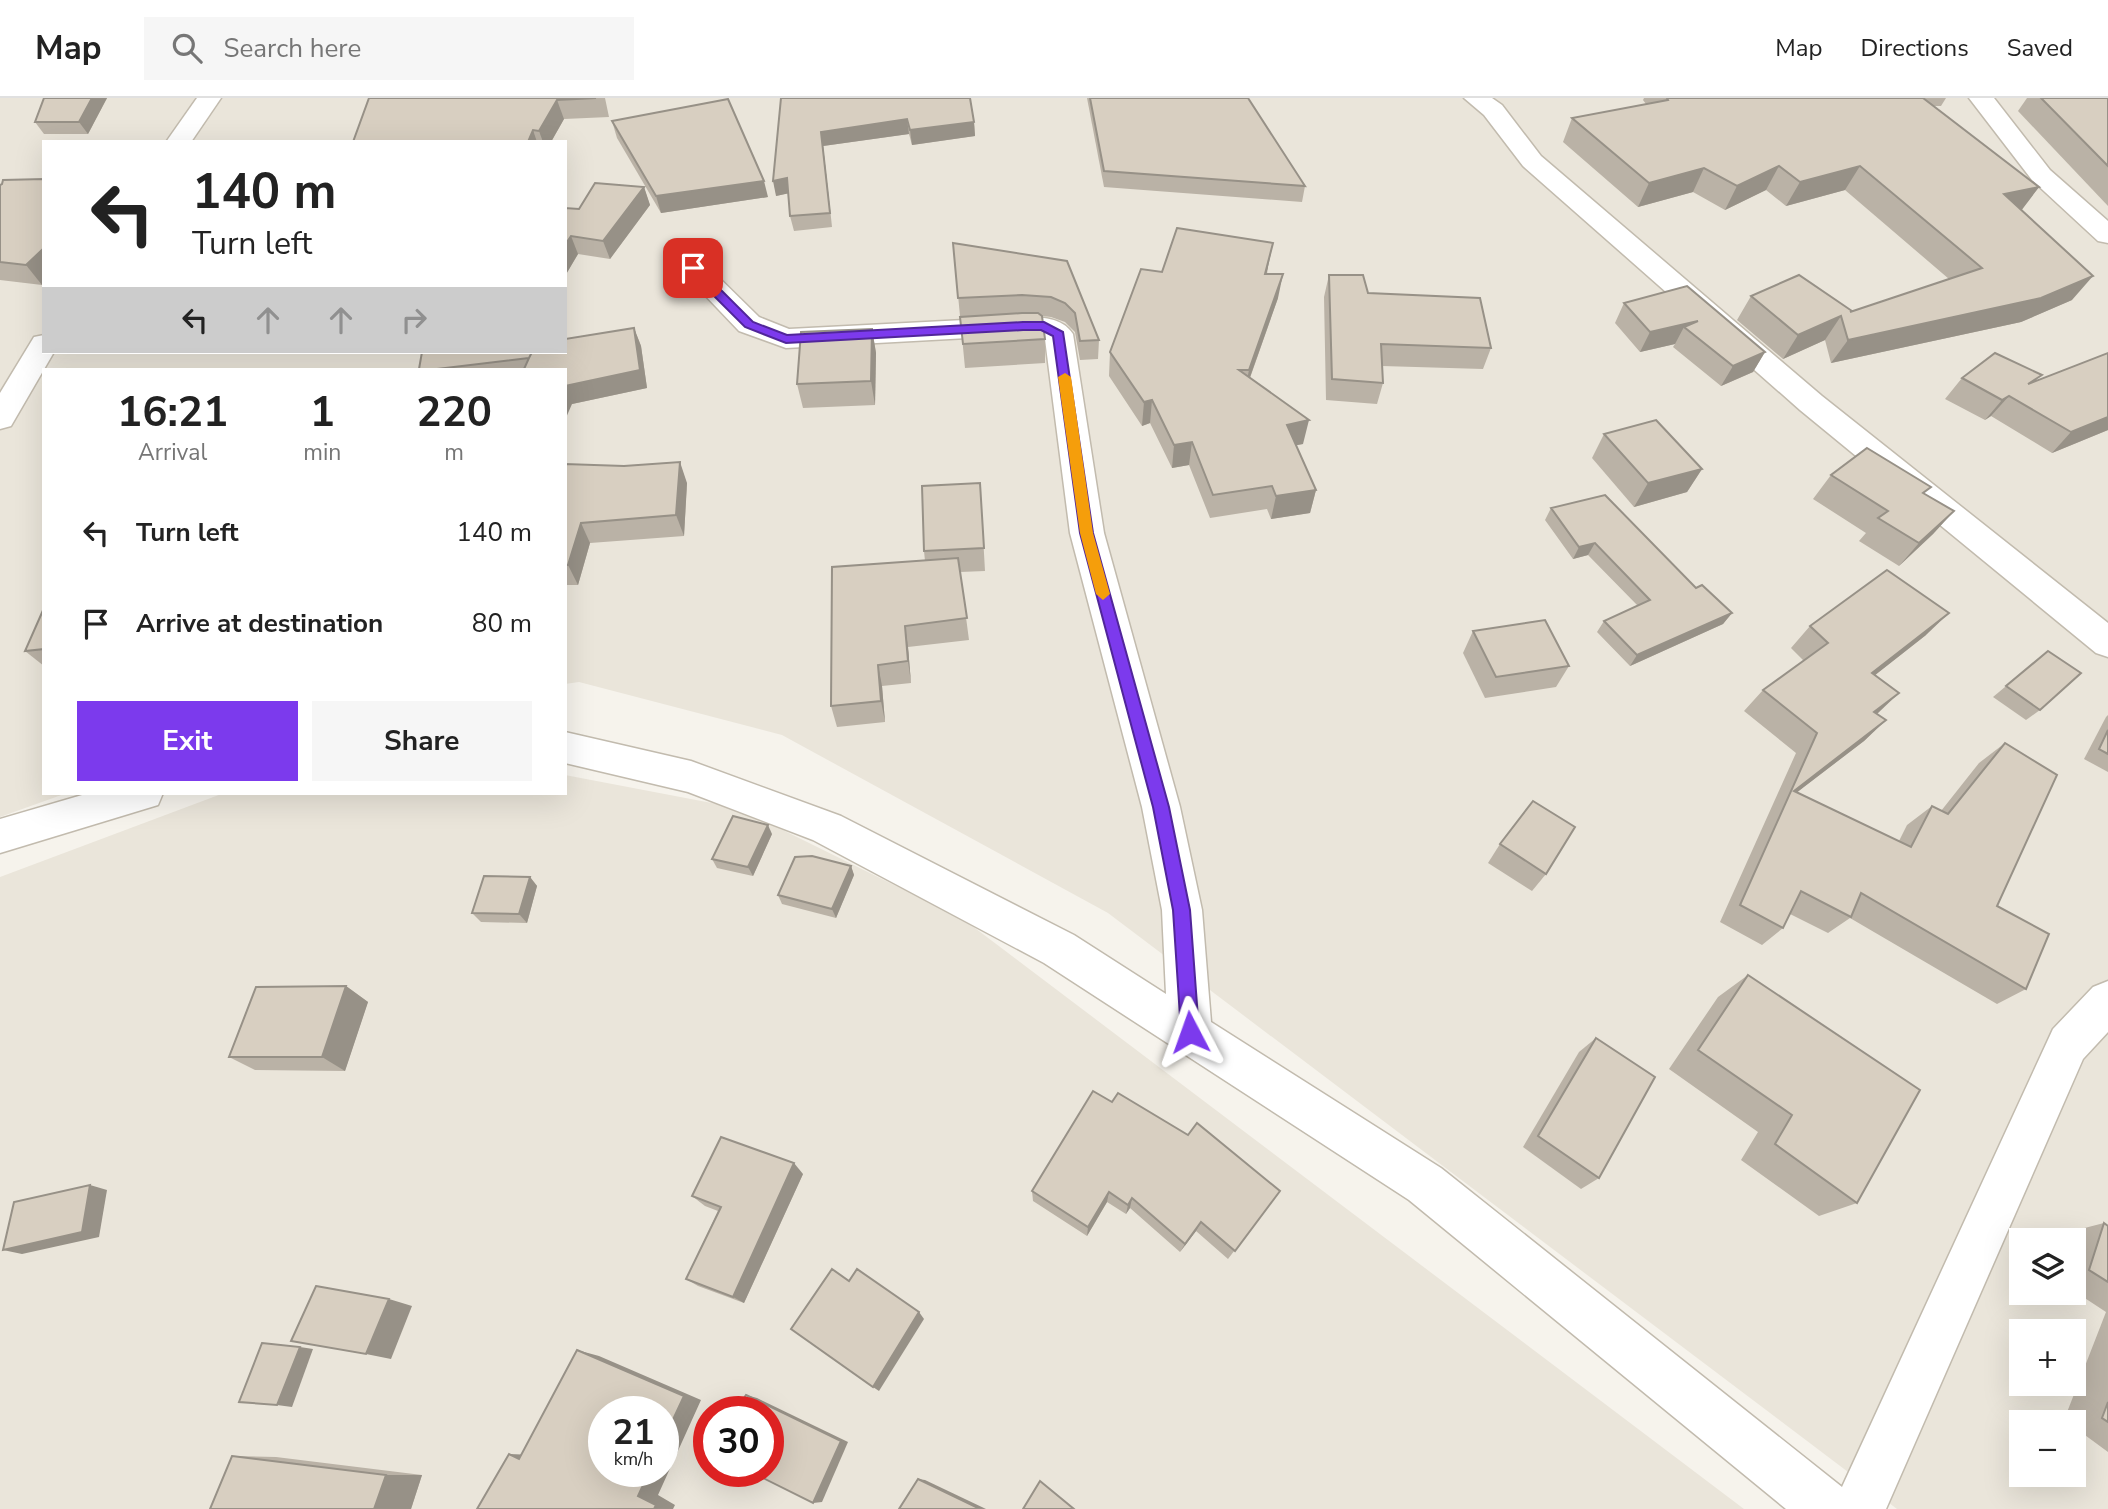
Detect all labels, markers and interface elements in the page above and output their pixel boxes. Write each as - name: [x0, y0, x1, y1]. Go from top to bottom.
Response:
- search box: [144, 17, 634, 80]
- text: Map: [35, 26, 102, 71]
- icon: search: [168, 29, 206, 67]
- text: Search here: [224, 31, 361, 66]
- text: Map: [1775, 32, 1822, 64]
- text: Directions: [1860, 32, 1969, 64]
- text: Saved: [2007, 32, 2073, 64]
- text: 140 m: [192, 158, 336, 225]
- icon: left: [77, 168, 168, 259]
- text: Turn left: [192, 222, 312, 265]
- pin: [663, 238, 723, 298]
- icon: arrive: [674, 249, 712, 287]
- icon: left: [176, 301, 214, 339]
- icon: ahead: [249, 301, 287, 339]
- icon: ahead: [322, 301, 360, 339]
- icon: right: [395, 301, 433, 339]
- text: 16:21: [117, 384, 228, 441]
- text: 1: [310, 384, 335, 441]
- text: 220: [416, 384, 492, 441]
- text: Arrival: [138, 437, 207, 468]
- text: min: [303, 437, 341, 468]
- text: m: [444, 437, 464, 468]
- icon: left: [77, 514, 115, 552]
- text: Turn left: [136, 515, 239, 550]
- text: 140 m: [456, 515, 532, 550]
- icon: arrive: [77, 605, 115, 643]
- text: Arrive at destination: [136, 606, 383, 641]
- text: 80 m: [472, 606, 532, 641]
- button: Exit: [77, 701, 298, 781]
- button: Share: [312, 701, 532, 781]
- position arrow: [1153, 995, 1227, 1069]
- map controls: [2009, 1228, 2086, 1487]
- button: layers: [2009, 1228, 2086, 1305]
- button: +: [2009, 1319, 2086, 1396]
- speed limit sign: 30: [693, 1396, 784, 1487]
- text: 21: [612, 1409, 655, 1456]
- button: −: [2009, 1410, 2086, 1487]
- text: km/h: [614, 1447, 653, 1471]

